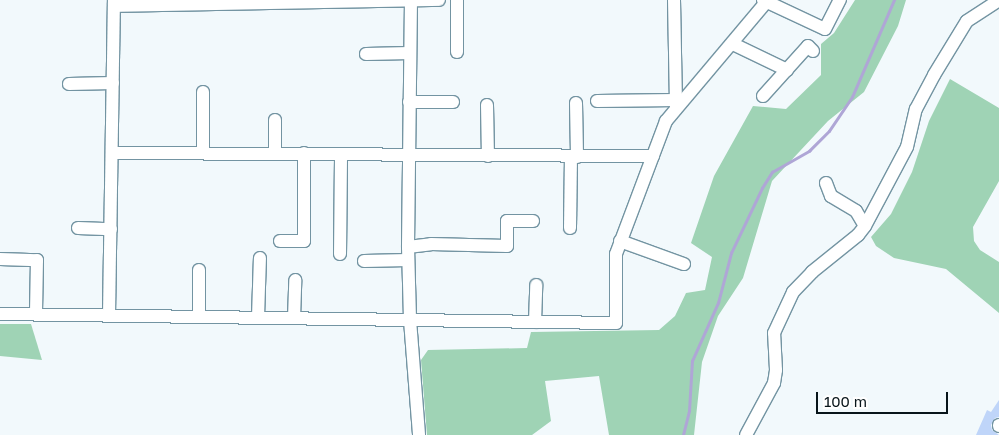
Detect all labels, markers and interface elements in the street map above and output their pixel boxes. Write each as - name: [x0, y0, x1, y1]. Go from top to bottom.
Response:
- scale bar: [819, 382, 952, 414]
- text: 100 m: [824, 392, 867, 410]

